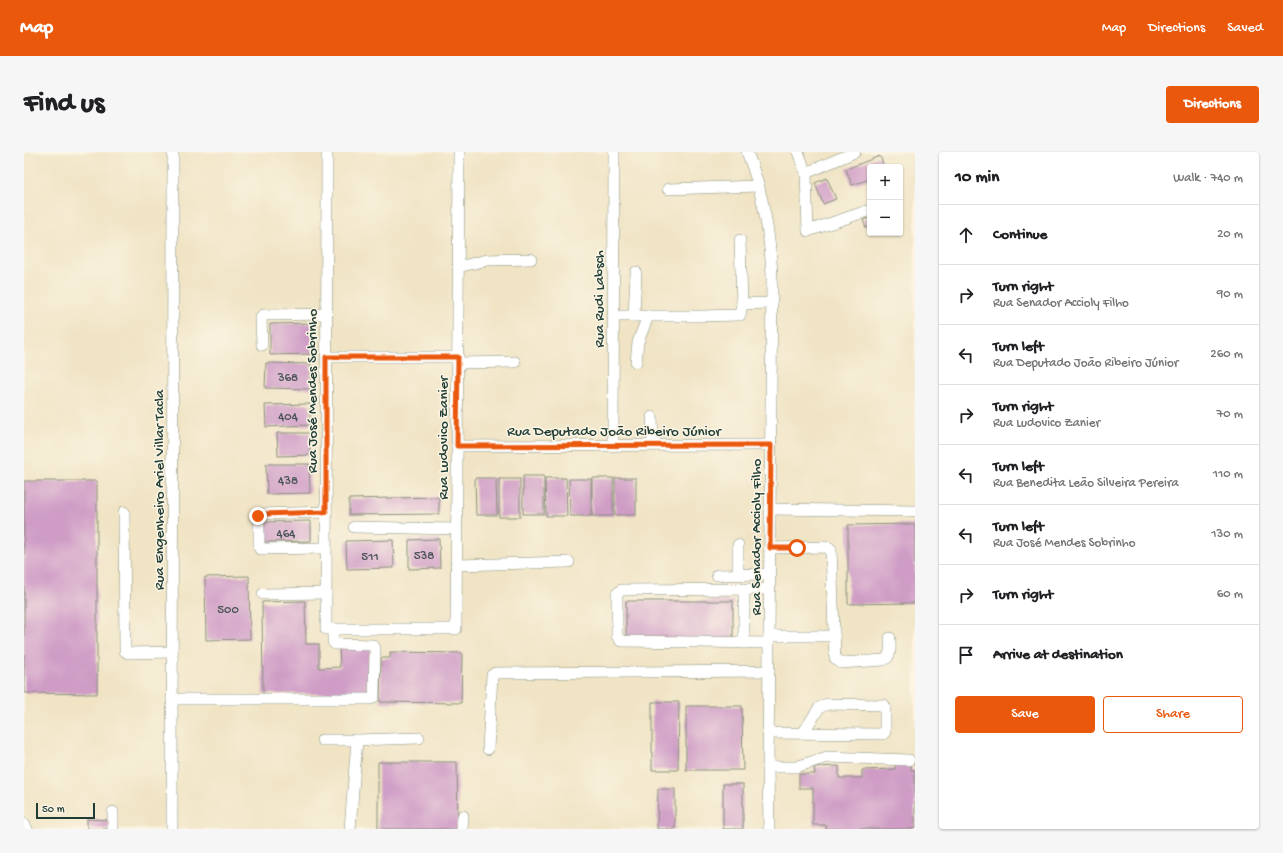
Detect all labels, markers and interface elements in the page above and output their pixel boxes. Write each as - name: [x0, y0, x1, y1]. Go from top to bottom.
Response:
- text: Map: [20, 17, 53, 40]
- text: Map: [1102, 20, 1126, 37]
- text: Directions: [1148, 20, 1205, 37]
- text: Saved: [1227, 20, 1263, 37]
- button: Directions: [1166, 86, 1259, 123]
- text: Find us: [24, 88, 104, 121]
- map controls: [867, 164, 903, 236]
- button: +: [867, 164, 903, 200]
- text: 10 min: [955, 168, 999, 188]
- text: Walk · 740 m: [1173, 171, 1243, 186]
- button: −: [867, 200, 903, 236]
- icon: ahead: [955, 224, 977, 246]
- text: Continue: [993, 226, 1047, 244]
- text: 20 m: [1217, 227, 1243, 242]
- street label: Rua Rudi Labsch: [591, 250, 609, 348]
- text: Turn right: [993, 278, 1053, 296]
- icon: right: [955, 284, 977, 306]
- text: 90 m: [1217, 287, 1243, 302]
- text: Rua Senador Accioly Filho: [993, 296, 1129, 311]
- street label: Rua José Mendes Sobrinho: [304, 309, 322, 473]
- text: Turn left: [993, 338, 1044, 356]
- icon: left: [955, 344, 977, 366]
- text: 260 m: [1210, 347, 1243, 362]
- text: Rua Deputado João Ribeiro Júnior: [993, 356, 1178, 371]
- house number: 368: [277, 371, 298, 386]
- street label: Rua Ludovico Zanier: [435, 374, 453, 500]
- street label: Rua Engenheiro Ariel Villar Tacla: [151, 389, 169, 590]
- text: Turn right: [993, 398, 1053, 416]
- icon: right: [955, 404, 977, 426]
- text: 70 m: [1217, 407, 1243, 422]
- house number: 404: [278, 410, 298, 425]
- text: Rua Ludovico Zanier: [993, 416, 1100, 431]
- street label: Rua Deputado João Ribeiro Júnior: [507, 423, 723, 441]
- street label: Rua Senador Accioly Filho: [748, 458, 766, 615]
- text: Turn left: [993, 458, 1044, 476]
- icon: left: [955, 464, 977, 486]
- text: 110 m: [1213, 467, 1243, 482]
- house number: 438: [278, 474, 298, 489]
- text: Rua Benedita Leão Silveira Pereira: [993, 476, 1179, 491]
- route end: [249, 507, 267, 525]
- text: Turn left: [993, 518, 1044, 536]
- icon: left: [955, 524, 977, 546]
- house number: 464: [277, 527, 295, 542]
- text: 130 m: [1211, 527, 1243, 542]
- text: Rua José Mendes Sobrinho: [993, 536, 1135, 551]
- route start: [788, 539, 806, 557]
- house number: 538: [414, 549, 434, 564]
- house number: 511: [361, 550, 379, 565]
- icon: right: [955, 584, 977, 606]
- text: Turn right: [993, 586, 1053, 604]
- text: 60 m: [1217, 587, 1243, 602]
- house number: 500: [217, 603, 239, 618]
- icon: arrive: [955, 644, 977, 666]
- text: Arrive at destination: [993, 646, 1123, 664]
- button: Save: [955, 696, 1095, 733]
- button: Share: [1103, 696, 1243, 733]
- scale bar: [36, 801, 95, 820]
- text: 50 m: [42, 804, 64, 816]

